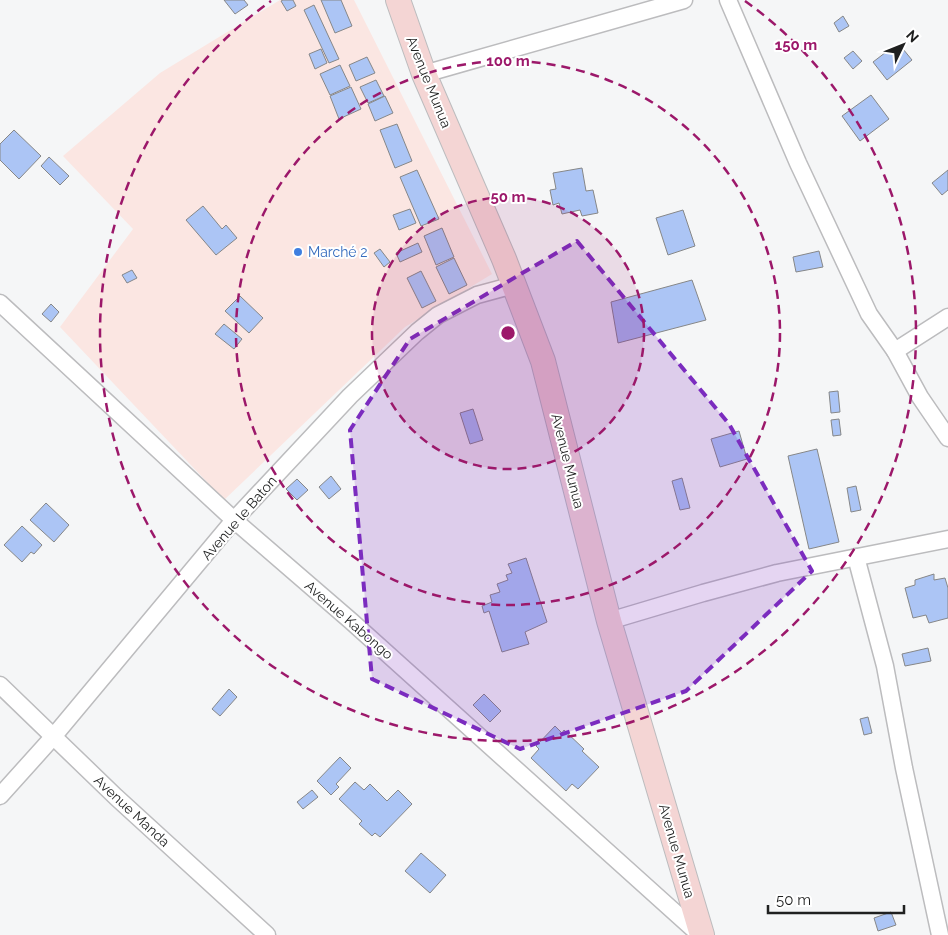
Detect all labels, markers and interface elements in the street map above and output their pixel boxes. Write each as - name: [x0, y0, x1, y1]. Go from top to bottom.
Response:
- north arrow: [878, 20, 928, 70]
- text: N: [903, 27, 922, 45]
- street label: Avenue Munua: [403, 34, 455, 130]
- text: 150 m: [775, 36, 817, 54]
- text: 100 m: [486, 52, 530, 70]
- text: 50 m: [490, 188, 526, 206]
- place label: Marché 2: [308, 244, 367, 260]
- marker: Marché 2: [292, 246, 304, 258]
- centre of rings: [499, 324, 517, 342]
- street label: Avenue Munua: [548, 412, 588, 510]
- street label: Avenue le Baton: [198, 473, 280, 563]
- street label: Avenue Kabongo: [302, 577, 396, 663]
- street label: Avenue Manda: [91, 772, 173, 850]
- street label: Avenue Munua: [656, 802, 698, 900]
- scale bar: [768, 882, 904, 914]
- text: 50 m: [776, 891, 811, 909]

